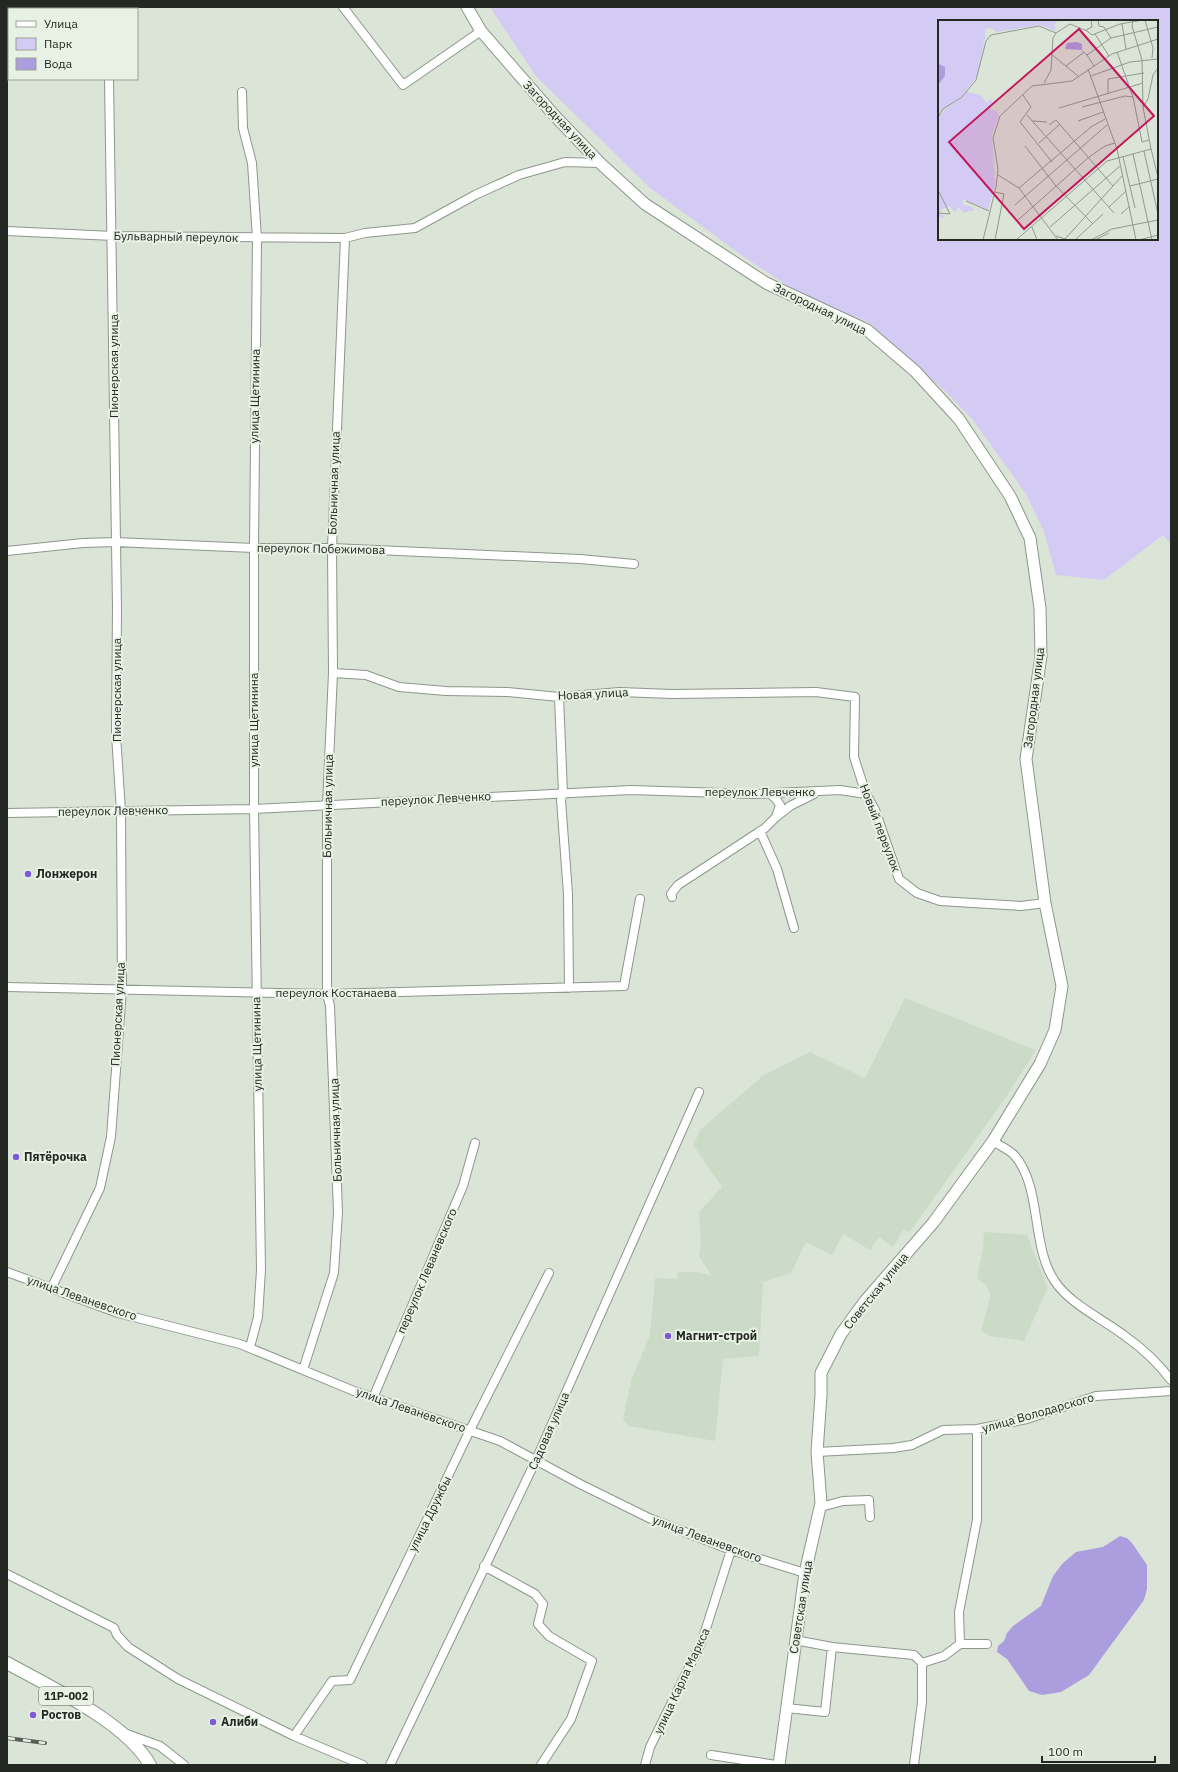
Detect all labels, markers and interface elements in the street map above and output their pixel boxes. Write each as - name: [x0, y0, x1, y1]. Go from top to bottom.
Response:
- legend: [8, 8, 138, 80]
- text: Улица: [44, 16, 78, 31]
- inset map: [938, 20, 1158, 240]
- text: Парк: [44, 36, 73, 51]
- text: Вода: [44, 56, 73, 71]
- street label: Загородная улица: [520, 77, 601, 163]
- street label: Бульварный переулок: [113, 228, 239, 245]
- street label: Загородная улица: [771, 279, 870, 338]
- street label: Пионерская улица: [106, 313, 121, 418]
- street label: улица Щетинина: [246, 348, 263, 443]
- street label: Больничная улица: [324, 430, 343, 535]
- street label: переулок Побежимова: [257, 540, 386, 557]
- street label: Пионерская улица: [109, 637, 124, 742]
- street label: Загородная улица: [1020, 646, 1047, 749]
- street label: улица Щетинина: [246, 672, 261, 767]
- street label: Новая улица: [557, 684, 629, 703]
- street label: Больничная улица: [319, 753, 336, 858]
- street label: Новый переулок: [857, 782, 904, 874]
- street label: переулок Левченко: [705, 784, 815, 799]
- street label: переулок Левченко: [380, 788, 492, 809]
- street label: переулок Левченко: [58, 802, 169, 819]
- place label: Лонжерон: [36, 866, 97, 881]
- marker: Лонжерон: [23, 869, 33, 879]
- street label: Пионерская улица: [107, 961, 128, 1066]
- street label: переулок Костанаева: [275, 985, 397, 1000]
- street label: улица Щетинина: [248, 996, 265, 1091]
- street label: Больничная улица: [326, 1077, 345, 1182]
- place label: Пятёрочка: [24, 1149, 87, 1164]
- marker: Пятёрочка: [11, 1152, 21, 1162]
- street label: переулок Леваневского: [393, 1206, 460, 1336]
- street label: Советская улица: [840, 1249, 911, 1332]
- street label: улица Леваневского: [25, 1272, 139, 1323]
- place label: Магнит-строй: [676, 1328, 757, 1343]
- marker: Магнит-строй: [663, 1331, 673, 1341]
- street label: улица Леваневского: [354, 1384, 468, 1435]
- street label: Садовая улица: [525, 1389, 573, 1472]
- street label: улица Володарского: [980, 1389, 1096, 1436]
- street label: улица Дружбы: [405, 1473, 454, 1554]
- street label: улица Леваневского: [651, 1512, 764, 1565]
- street label: Советская улица: [786, 1559, 815, 1655]
- street label: улица Карла Маркса: [650, 1625, 713, 1736]
- road number: 11Р-002: [39, 1687, 93, 1705]
- place label: Ростов: [41, 1707, 81, 1722]
- marker: Ростов: [28, 1710, 38, 1720]
- place label: Алиби: [221, 1714, 258, 1729]
- marker: Алиби: [208, 1717, 218, 1727]
- scale bar: [1042, 1738, 1155, 1764]
- text: 100 m: [1048, 1744, 1083, 1759]

